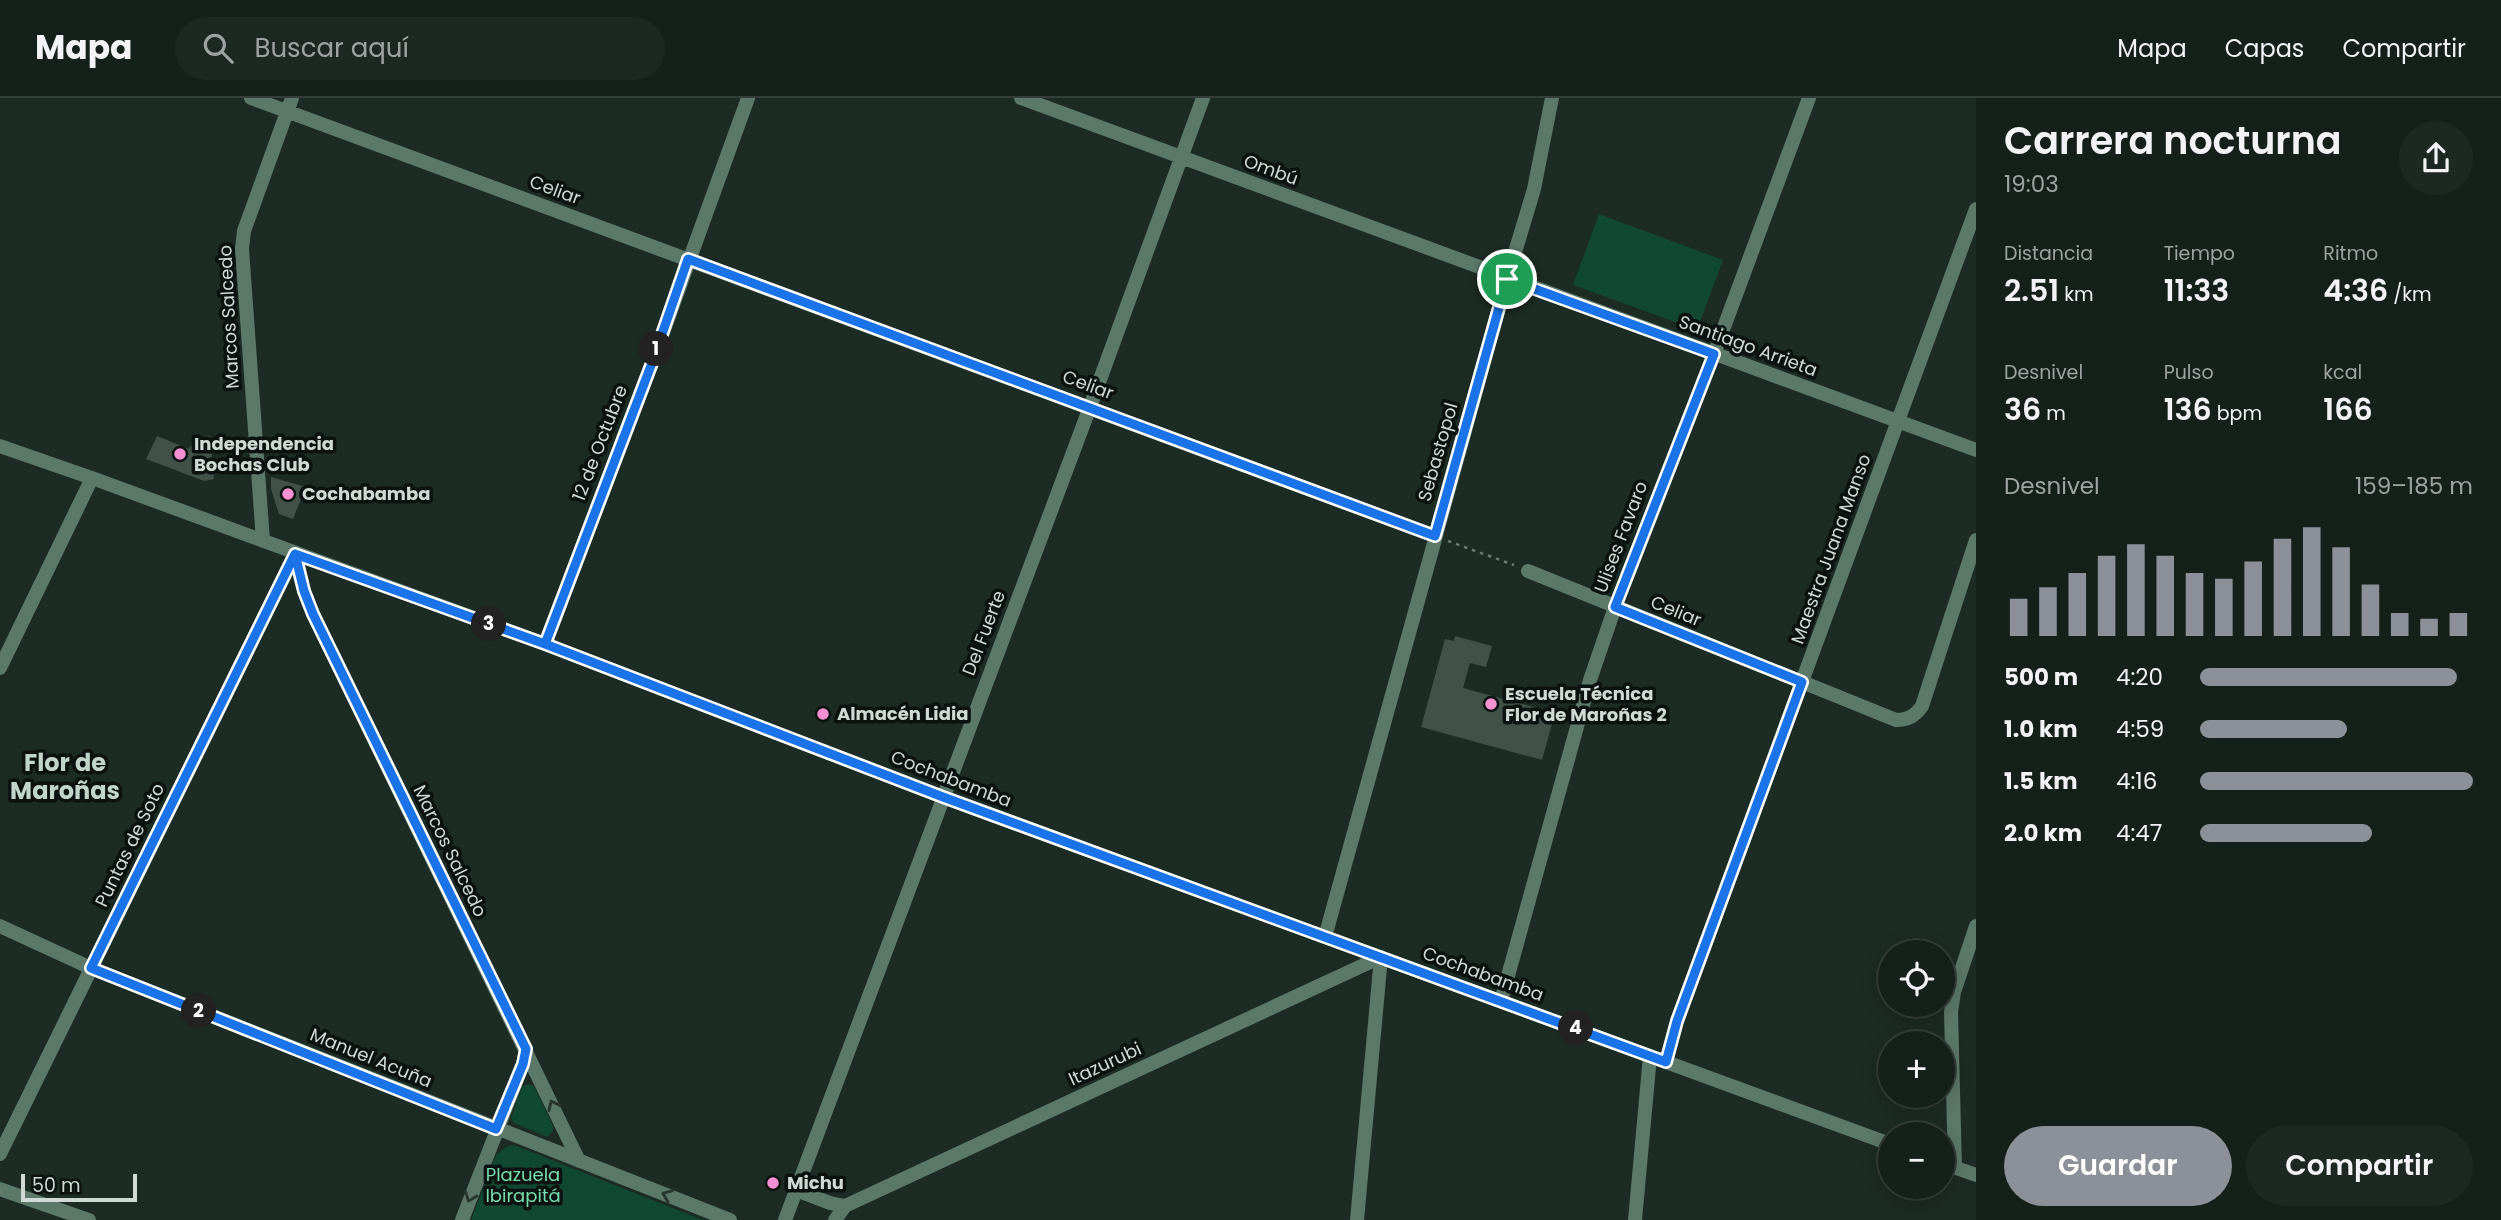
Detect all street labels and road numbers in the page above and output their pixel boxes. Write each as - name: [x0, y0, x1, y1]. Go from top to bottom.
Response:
- street label: Ombú: [1240, 148, 1302, 191]
- street label: Celiar: [526, 169, 585, 210]
- street label: Marcos Salcedo: [212, 244, 245, 390]
- street label: Santiago Arrieta: [1675, 309, 1821, 382]
- street label: Celiar: [1059, 364, 1118, 405]
- street label: 12 de Octubre: [566, 381, 633, 504]
- street label: Sebastopol: [1411, 400, 1464, 504]
- street label: Maestra Juana Manso: [1785, 450, 1877, 647]
- street label: Ulises Favaro: [1588, 477, 1653, 596]
- street label: Del Fuerte: [956, 587, 1011, 679]
- street label: Celiar: [1647, 589, 1706, 632]
- street label: Cochabamba: [887, 744, 1015, 813]
- street label: Puntas de Soto: [89, 779, 170, 911]
- street label: Marcos Salcedo: [408, 781, 493, 921]
- street label: Cochabamba: [1419, 940, 1547, 1007]
- street label: Manuel Acuña: [307, 1022, 436, 1093]
- street label: Itazurubi: [1064, 1036, 1145, 1091]

